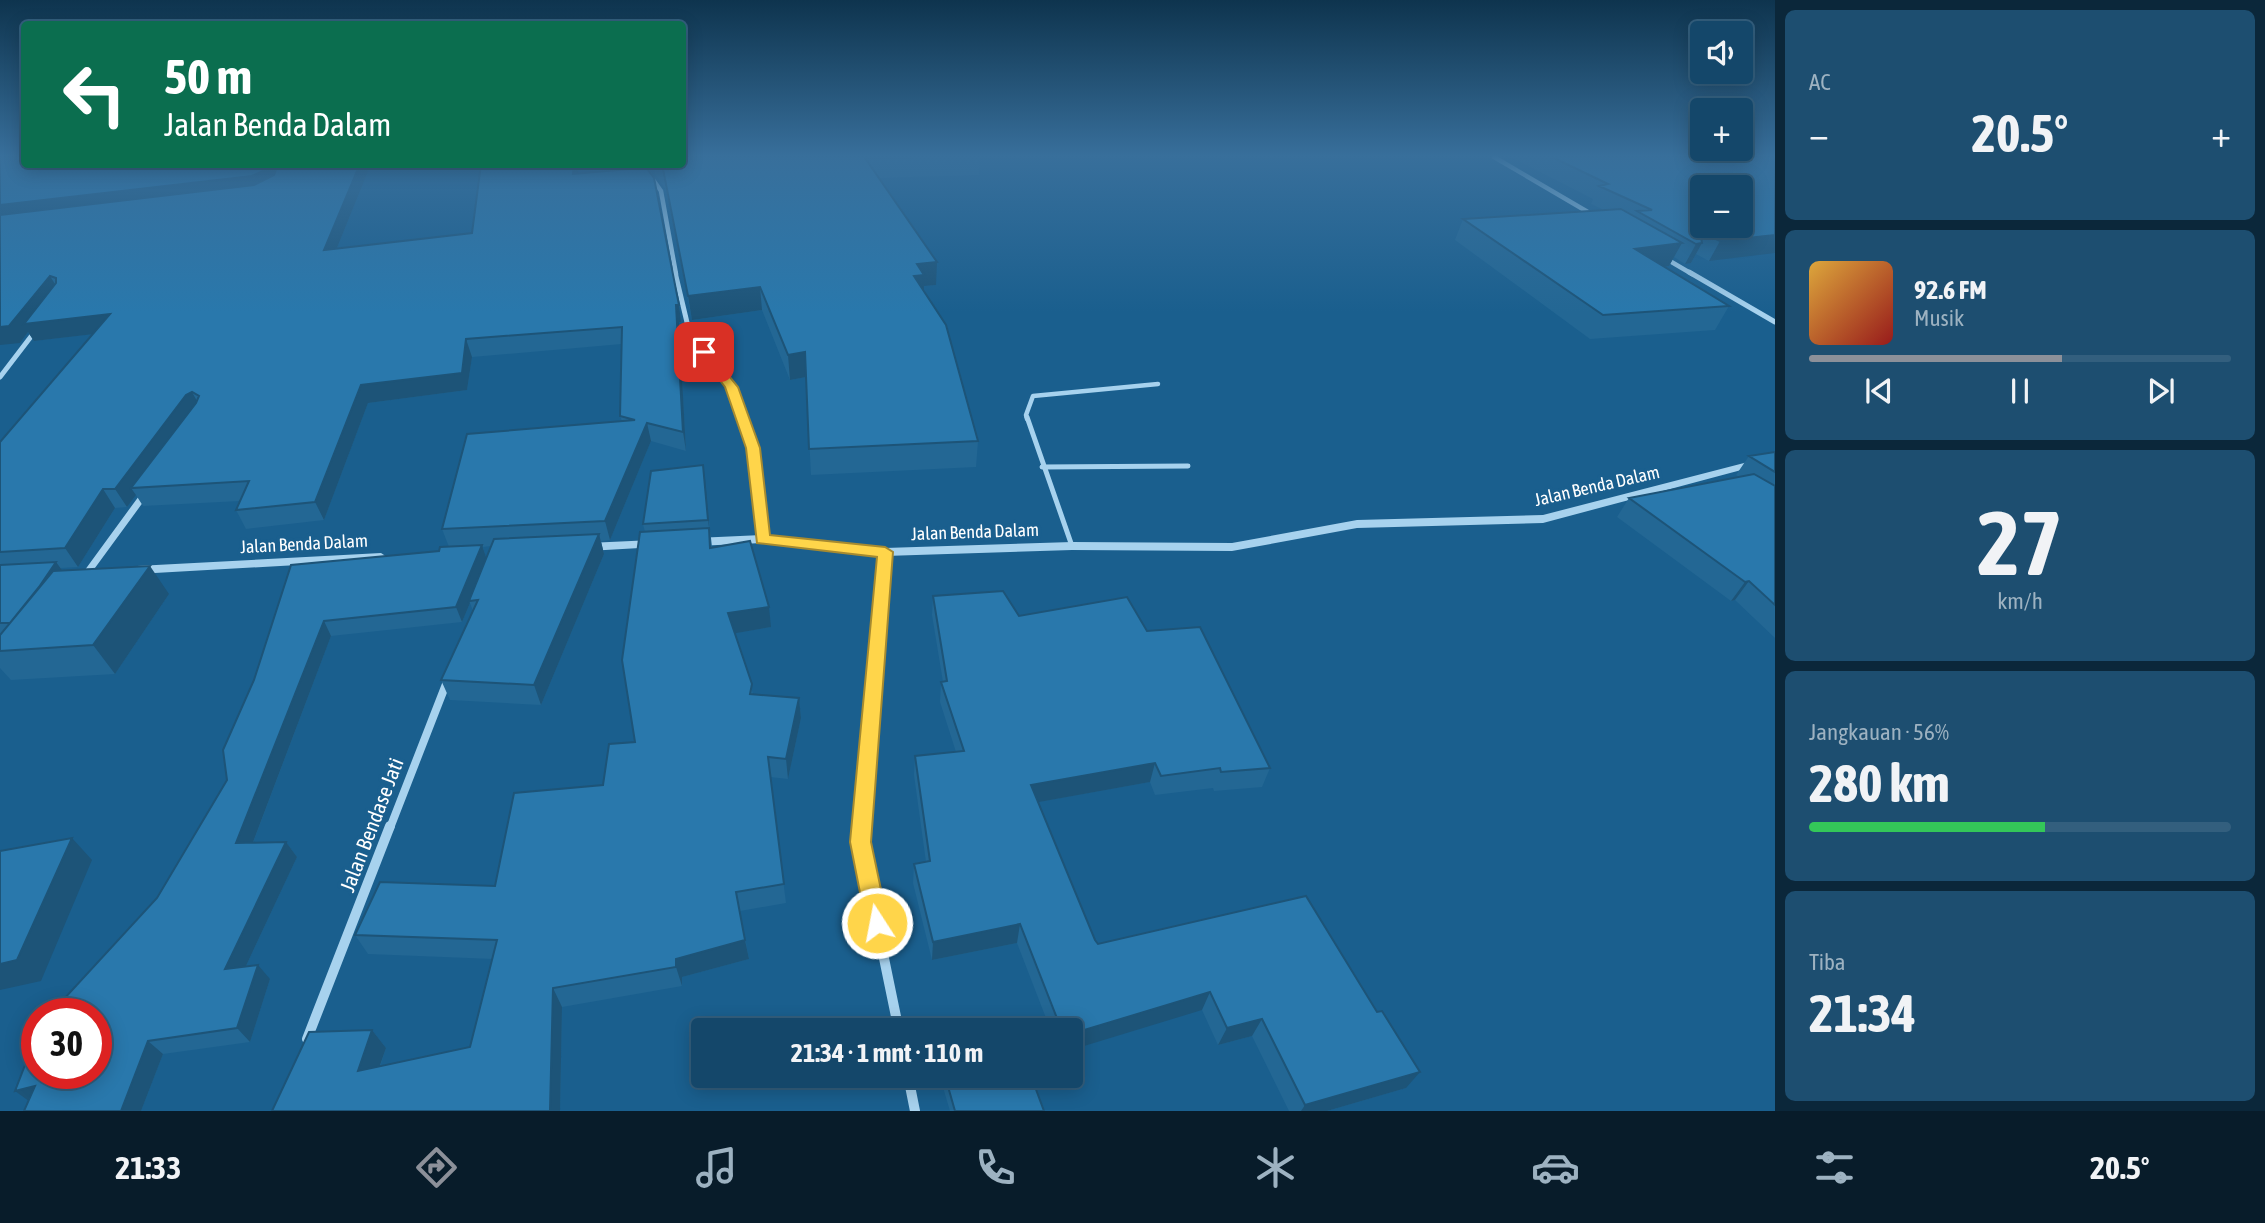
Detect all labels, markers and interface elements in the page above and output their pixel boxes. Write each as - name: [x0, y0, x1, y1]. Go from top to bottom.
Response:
- map controls: [1690, 21, 1753, 238]
- button: sound: [1690, 21, 1753, 84]
- text: 50 m: [164, 48, 252, 104]
- icon: left: [49, 49, 140, 140]
- text: AC: [1809, 69, 1831, 95]
- button: +: [1690, 98, 1753, 161]
- text: 20.5°: [1972, 103, 2068, 163]
- text: Jalan Benda Dalam: [164, 106, 391, 143]
- text: −: [1809, 112, 1829, 155]
- text: +: [2211, 112, 2231, 155]
- button: −: [1690, 175, 1753, 238]
- text: 92.6 FM: [1914, 275, 1987, 305]
- text: Musik: [1914, 305, 1964, 331]
- pin: [674, 322, 734, 382]
- icon: arrive: [685, 333, 723, 371]
- icon: previous: [1860, 372, 1898, 410]
- icon: pause: [2001, 372, 2039, 410]
- icon: next: [2142, 372, 2180, 410]
- street label: Jalan Benda Dalam: [1532, 461, 1662, 510]
- text: 27: [1977, 490, 2063, 594]
- street label: Jalan Benda Dalam: [911, 519, 1039, 544]
- street label: Jalan Benda Dalam: [240, 530, 368, 557]
- text: km/h: [1997, 588, 2043, 614]
- text: Jangkauan · 56%: [1809, 719, 1949, 745]
- text: 280 km: [1809, 753, 1950, 813]
- street label: Jalan Bendase Jati: [335, 754, 408, 895]
- position arrow: [840, 886, 914, 960]
- text: Tiba: [1809, 949, 1846, 975]
- text: 21:34: [1809, 983, 1916, 1043]
- speed limit sign: 30: [21, 998, 112, 1089]
- text: 21:34 · 1 mnt · 110 m: [791, 1038, 983, 1068]
- icon: directions: [412, 1143, 461, 1192]
- icon: music: [692, 1143, 741, 1192]
- icon: phone: [971, 1143, 1020, 1192]
- icon: climate: [1251, 1143, 1300, 1192]
- icon: car: [1531, 1143, 1580, 1192]
- icon: filters: [1810, 1143, 1859, 1192]
- text: 21:33: [115, 1149, 181, 1186]
- text: 20.5°: [2090, 1149, 2150, 1186]

